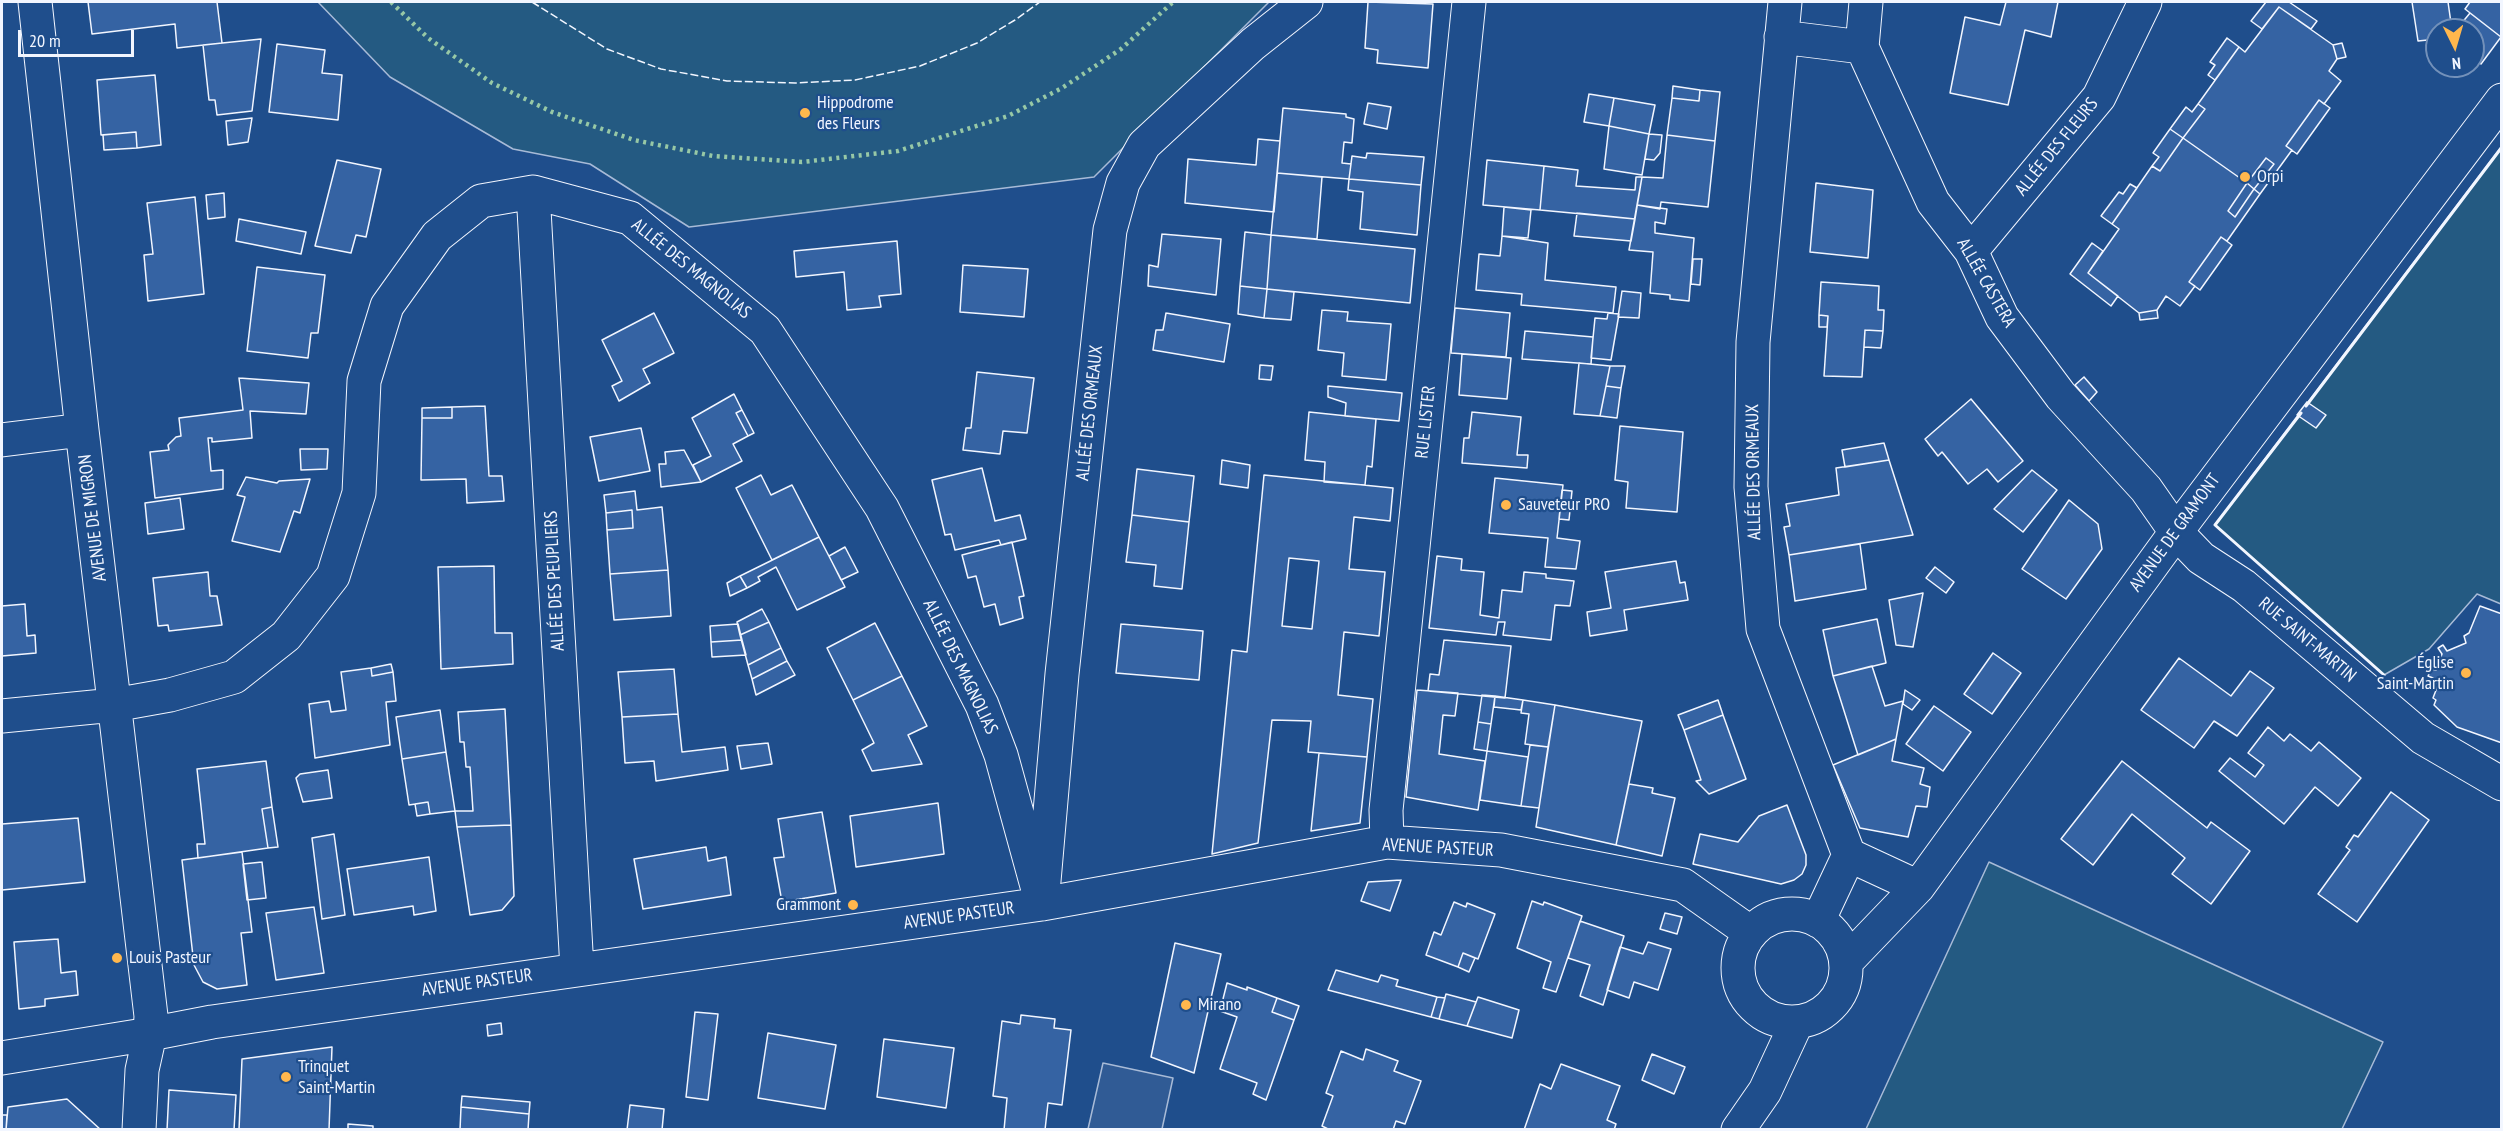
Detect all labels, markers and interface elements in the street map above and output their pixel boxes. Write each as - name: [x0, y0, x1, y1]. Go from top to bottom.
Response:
- scale bar: [21, 18, 136, 56]
- north arrow: [2425, 18, 2485, 78]
- text: 20 m: [29, 29, 61, 52]
- text: N: [2451, 54, 2462, 74]
- place label: Hippodrome des Fleurs: [817, 92, 894, 134]
- street label: ALLÉE DES FLEURS: [2011, 94, 2103, 200]
- marker: Hippodrome des Fleurs: [798, 106, 812, 120]
- place label: Orpi: [2257, 166, 2284, 188]
- marker: Orpi: [2238, 170, 2252, 184]
- street label: ALLÉE DES MAGNOLIAS: [627, 214, 755, 324]
- street label: ALLÉE CASTERA: [1952, 235, 2020, 331]
- street label: ALLÉE DES ORMEAUX: [1072, 344, 1108, 482]
- street label: RUE LISTER: [1411, 384, 1441, 460]
- street label: ALLÉE DES ORMEAUX: [1742, 404, 1766, 540]
- street label: AVENUE DE MIGRON: [75, 453, 111, 583]
- street label: AVENUE DE GRAMONT: [2125, 470, 2225, 596]
- place label: Sauveteur PRO: [1518, 494, 1610, 516]
- marker: Sauveteur PRO: [1499, 498, 1513, 512]
- street label: ALLÉE DES PEUPLIERS: [541, 510, 569, 652]
- street label: RUE SAINT-MARTIN: [2254, 593, 2360, 687]
- street label: ALLÉE DES MAGNOLIAS: [918, 596, 1002, 738]
- place label: Église Saint-Martin: [2377, 652, 2454, 694]
- marker: Église Saint-Martin: [2459, 666, 2473, 680]
- street label: AVENUE PASTEUR: [1382, 834, 1494, 862]
- place label: Grammont: [776, 894, 841, 916]
- marker: Grammont: [846, 898, 860, 912]
- street label: AVENUE PASTEUR: [902, 898, 1016, 934]
- place label: Louis Pasteur: [129, 947, 211, 969]
- marker: Louis Pasteur: [110, 951, 124, 965]
- street label: AVENUE PASTEUR: [420, 965, 534, 1001]
- place label: Mirano: [1198, 994, 1241, 1016]
- marker: Mirano: [1179, 998, 1193, 1012]
- place label: Trinquet Saint-Martin: [298, 1056, 375, 1098]
- marker: Trinquet Saint-Martin: [279, 1070, 293, 1084]

